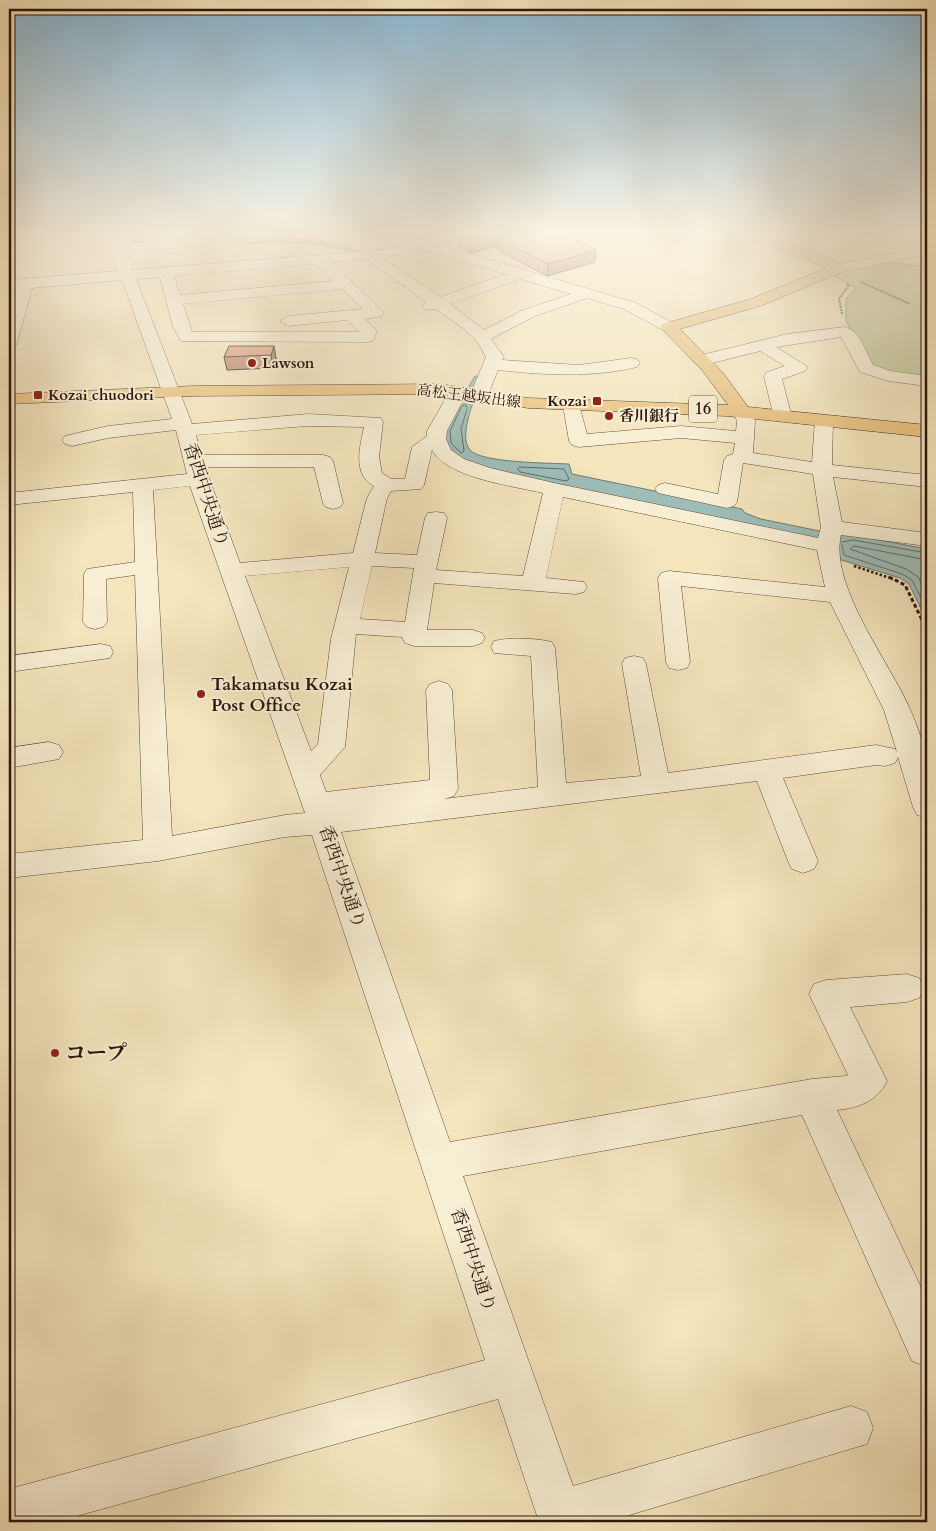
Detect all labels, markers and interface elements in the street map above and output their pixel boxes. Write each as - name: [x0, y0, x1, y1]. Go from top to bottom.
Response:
- place label: Lawson: [262, 353, 315, 373]
- marker: Lawson: [246, 357, 258, 369]
- street label: 高松王越坂出線: [416, 380, 522, 412]
- place label: Kozai chuodori: [48, 385, 154, 405]
- marker: Kozai chuodori: [32, 389, 44, 401]
- place label: Kozai: [547, 391, 587, 411]
- marker: Kozai: [591, 395, 603, 407]
- road number: 16: [689, 396, 717, 422]
- place label: 香川銀行: [619, 406, 679, 426]
- marker: 香川銀行: [603, 410, 615, 422]
- street label: 香西中央通り: [177, 440, 235, 550]
- place label: Takamatsu Kozai Post Office: [211, 672, 353, 718]
- marker: Takamatsu Kozai Post Office: [195, 688, 207, 700]
- street label: 香西中央通り: [313, 822, 371, 932]
- place label: コープ: [65, 1039, 127, 1068]
- marker: コープ: [49, 1047, 61, 1059]
- street label: 香西中央通り: [444, 1205, 502, 1315]

